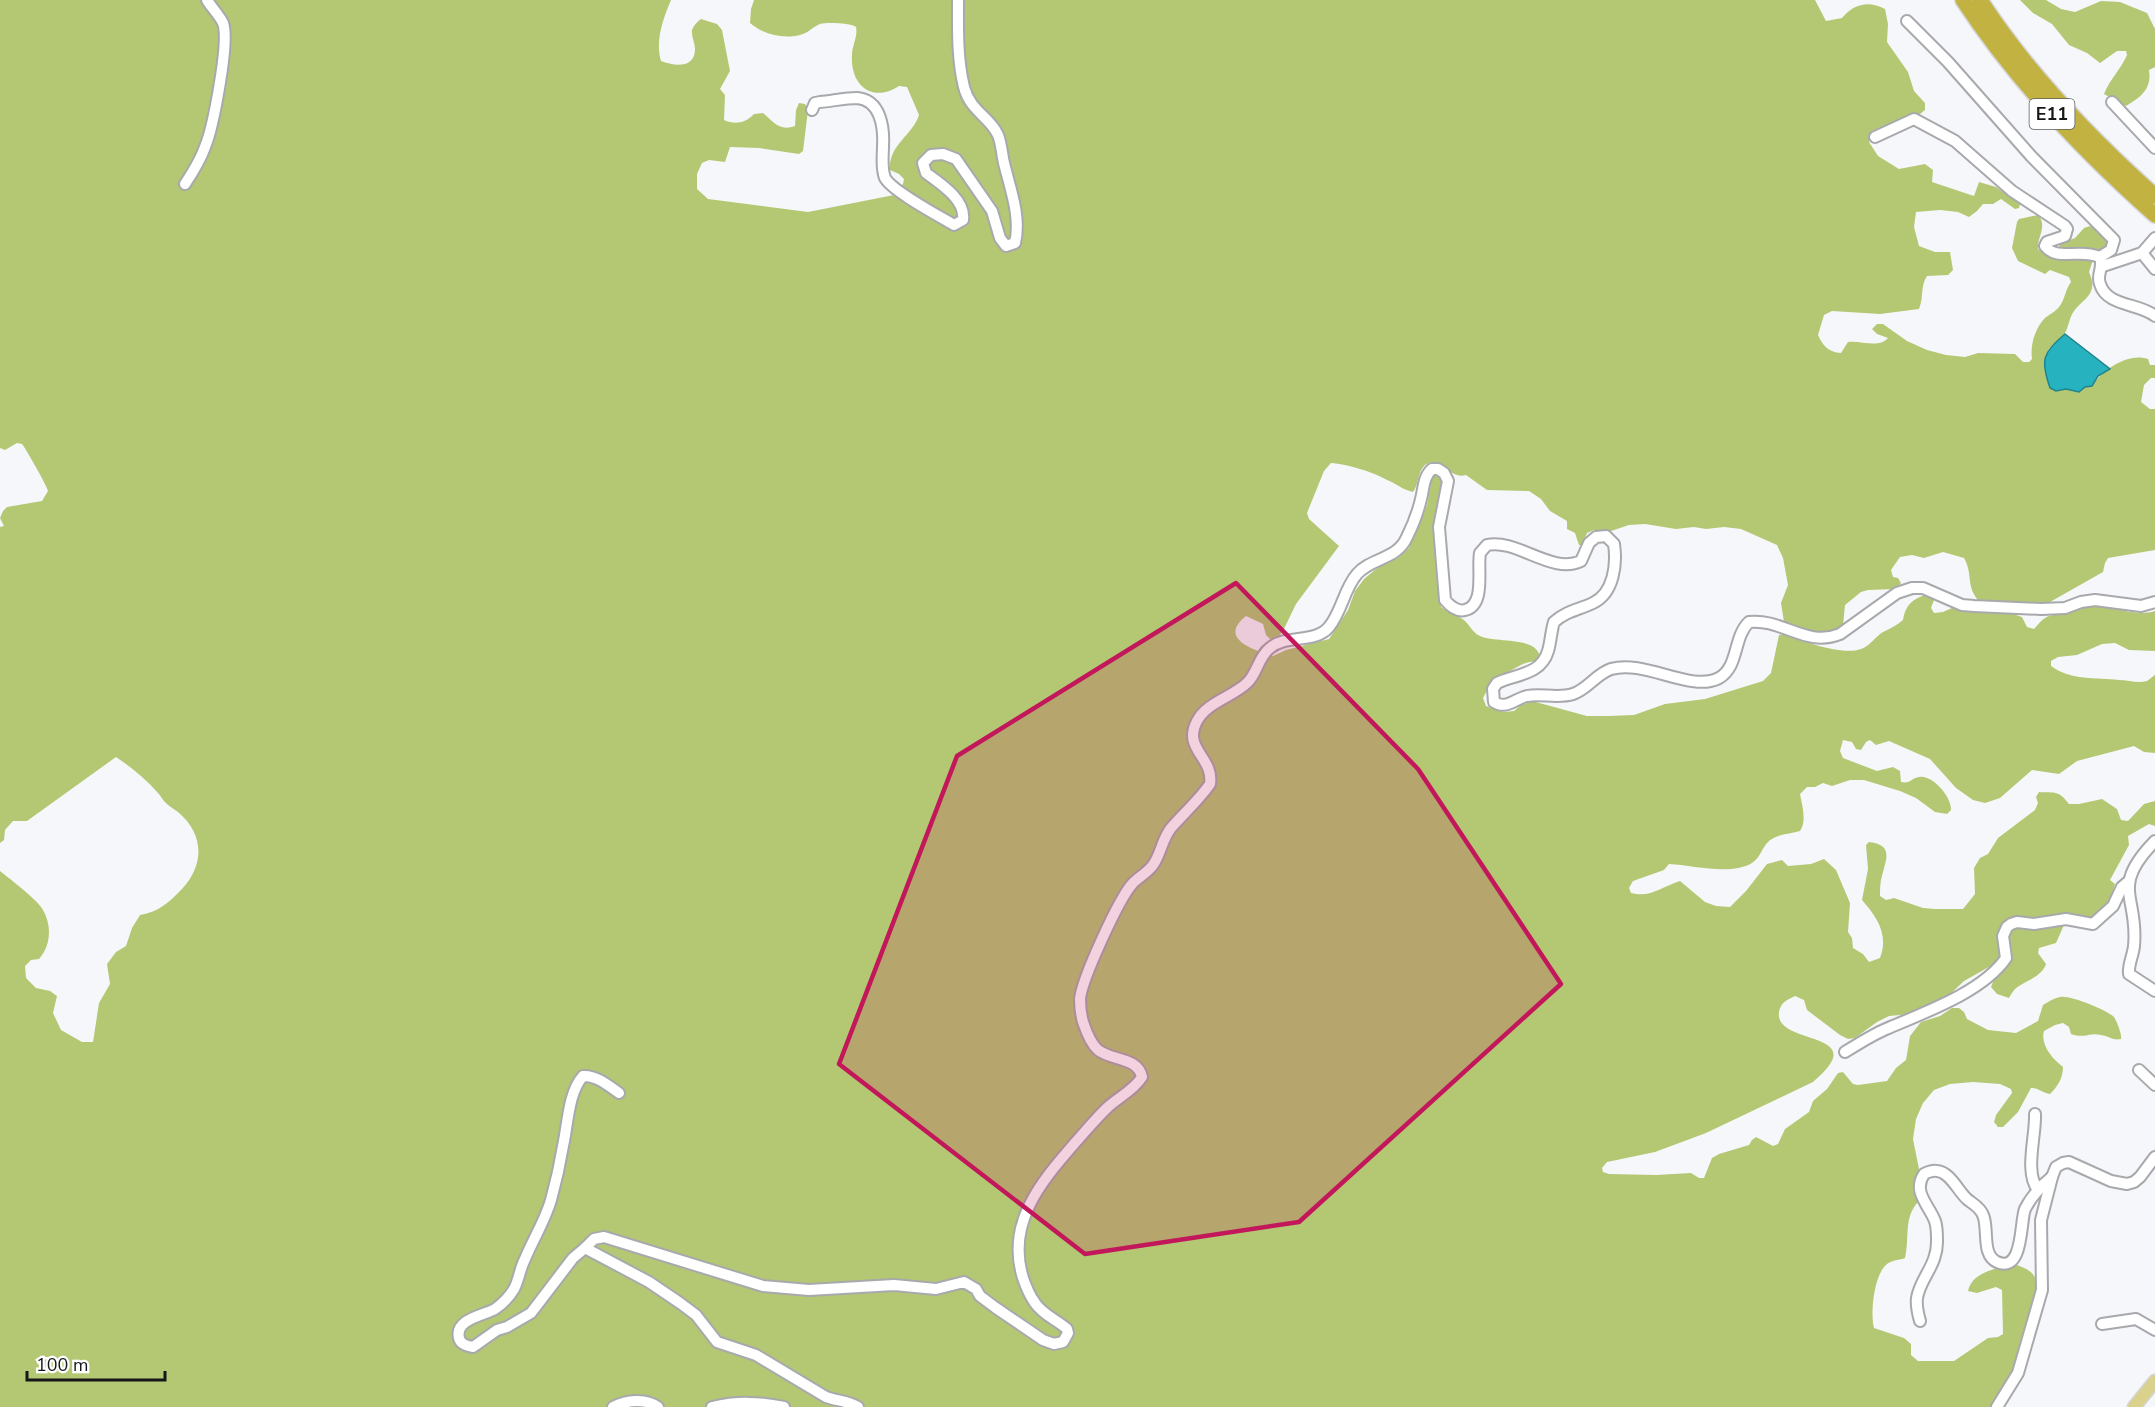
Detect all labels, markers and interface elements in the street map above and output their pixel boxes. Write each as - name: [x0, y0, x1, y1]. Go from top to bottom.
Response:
- road number: E11: [2030, 99, 2074, 129]
- scale bar: [27, 1344, 165, 1382]
- text: 100 m: [36, 1353, 88, 1377]

